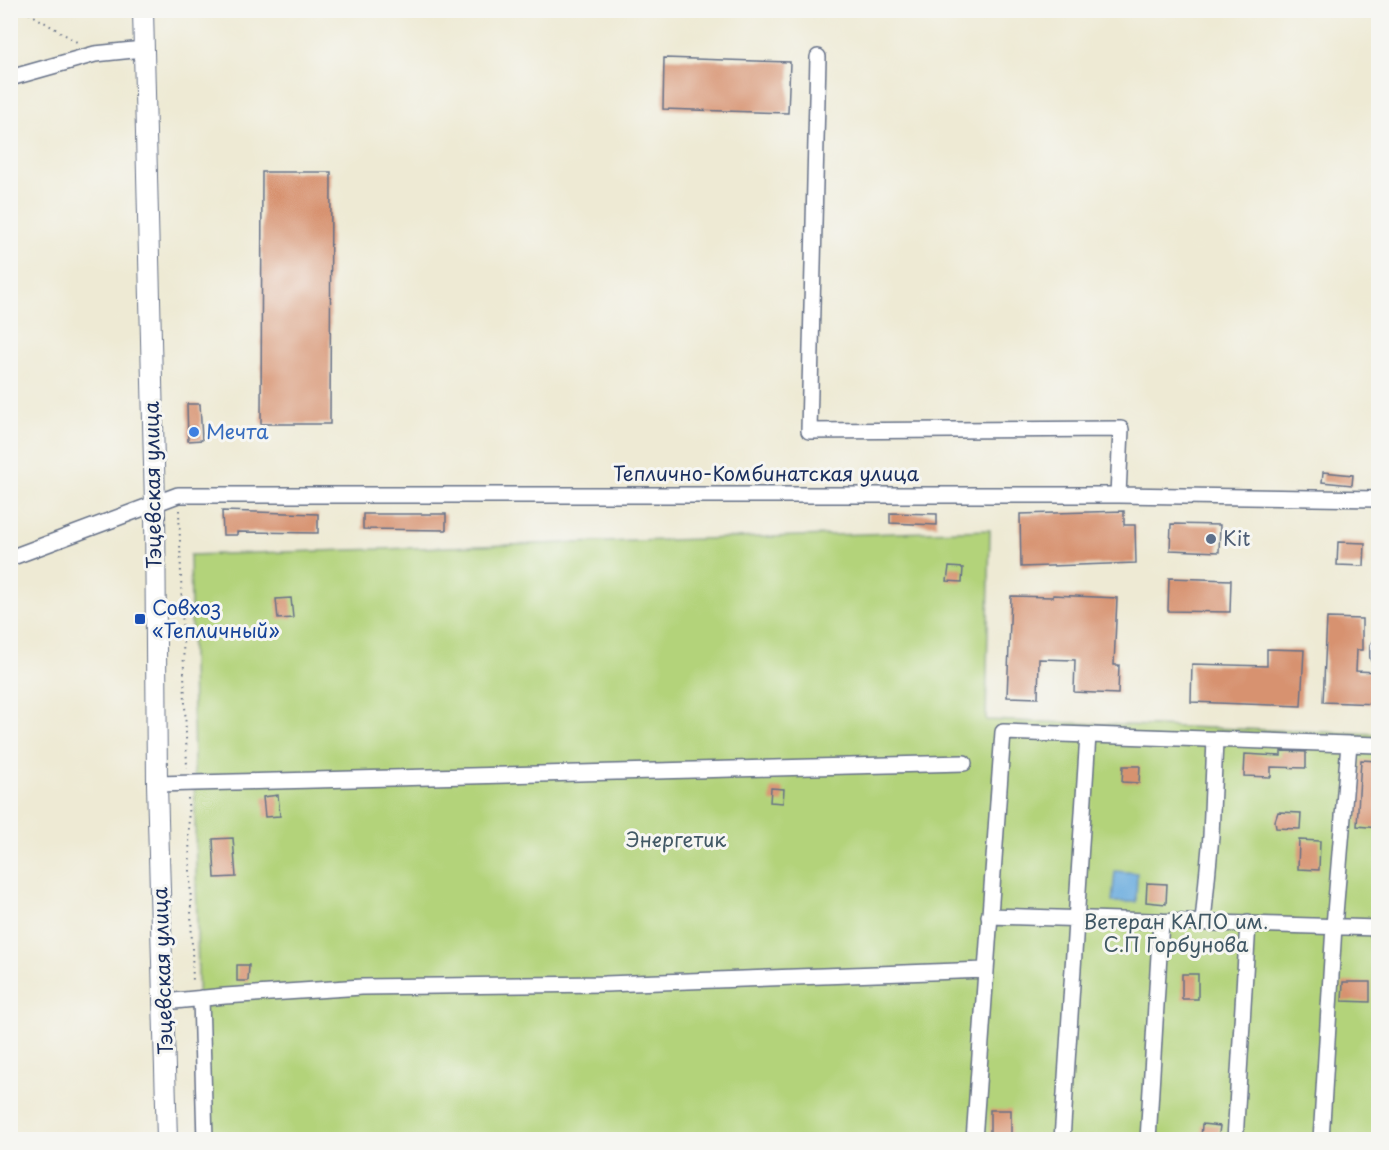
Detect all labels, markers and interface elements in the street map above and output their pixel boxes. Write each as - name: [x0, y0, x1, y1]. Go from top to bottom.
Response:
- street label: Тэцевская улица: [136, 401, 168, 569]
- place label: Мечта: [206, 416, 269, 446]
- marker: Мечта: [187, 425, 201, 439]
- street label: Теплично-Комбинатская улица: [613, 458, 919, 488]
- place label: Kit: [1223, 523, 1250, 553]
- marker: Kit: [1204, 532, 1218, 546]
- place label: Совхоз «Тепличный»: [152, 592, 280, 645]
- marker: Совхоз «Тепличный»: [133, 612, 147, 626]
- park label: Энергетик: [626, 824, 726, 854]
- street label: Тэцевская улица: [144, 886, 180, 1055]
- park label: Ветеран КАПО им. С.П Горбунова: [1084, 906, 1268, 959]

